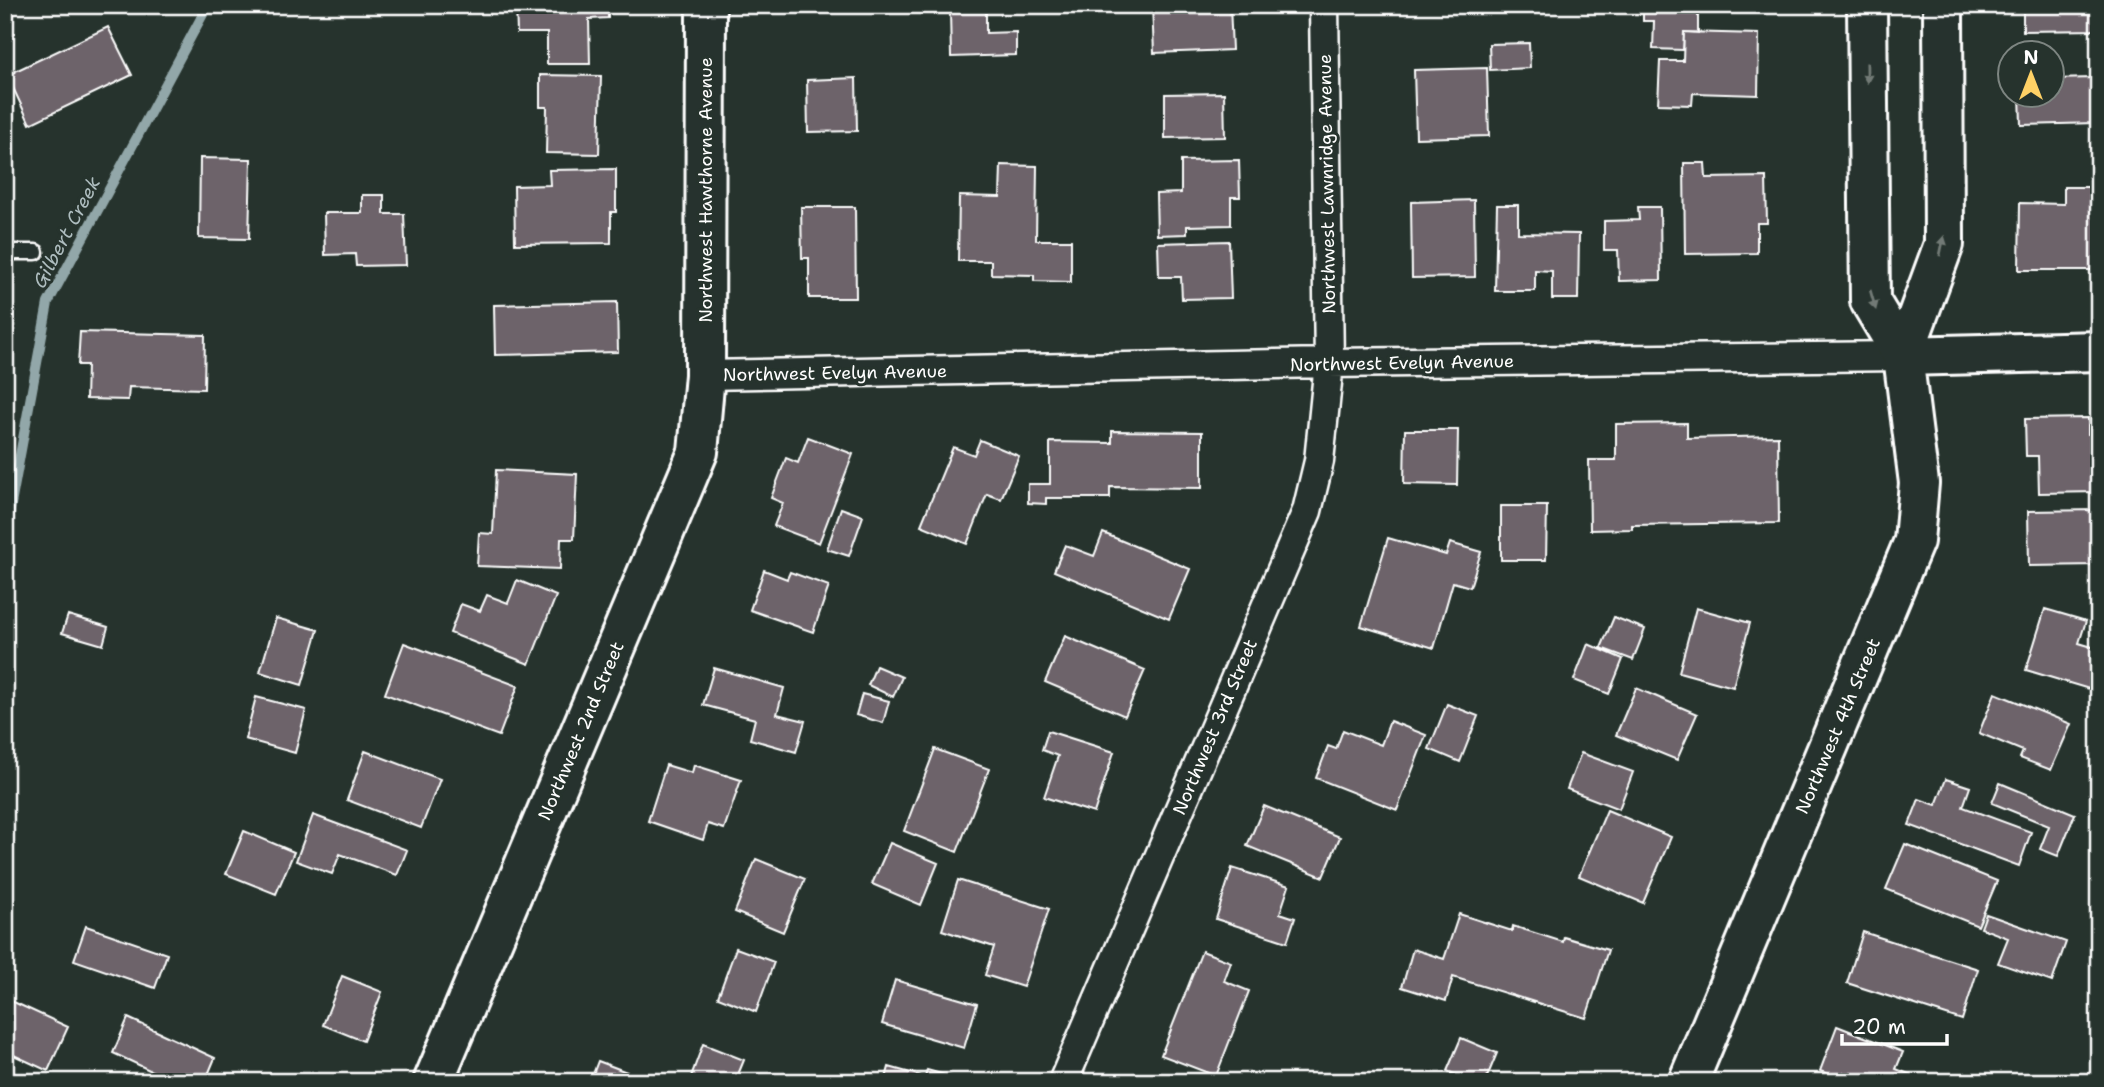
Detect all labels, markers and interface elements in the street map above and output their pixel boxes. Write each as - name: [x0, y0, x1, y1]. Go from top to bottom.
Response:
- north arrow: [1996, 38, 2066, 108]
- text: N: [2023, 45, 2039, 70]
- street label: Northwest Lawnridge Avenue: [1313, 54, 1341, 314]
- street label: Northwest Hawthorne Avenue: [694, 57, 718, 323]
- one-way arrow: [1862, 63, 1873, 85]
- water label: Gilbert Creek: [27, 172, 106, 292]
- one-way arrow: [1936, 235, 1947, 257]
- one-way arrow: [1868, 289, 1879, 311]
- street label: Northwest Evelyn Avenue: [1290, 349, 1514, 377]
- street label: Northwest Evelyn Avenue: [723, 359, 947, 387]
- street label: Northwest 4th Street: [1790, 634, 1886, 818]
- street label: Northwest 3rd Street: [1167, 635, 1263, 819]
- street label: Northwest 2nd Street: [532, 638, 630, 824]
- scale bar: [1842, 1003, 1946, 1047]
- text: 20 m: [1852, 1013, 1906, 1041]

